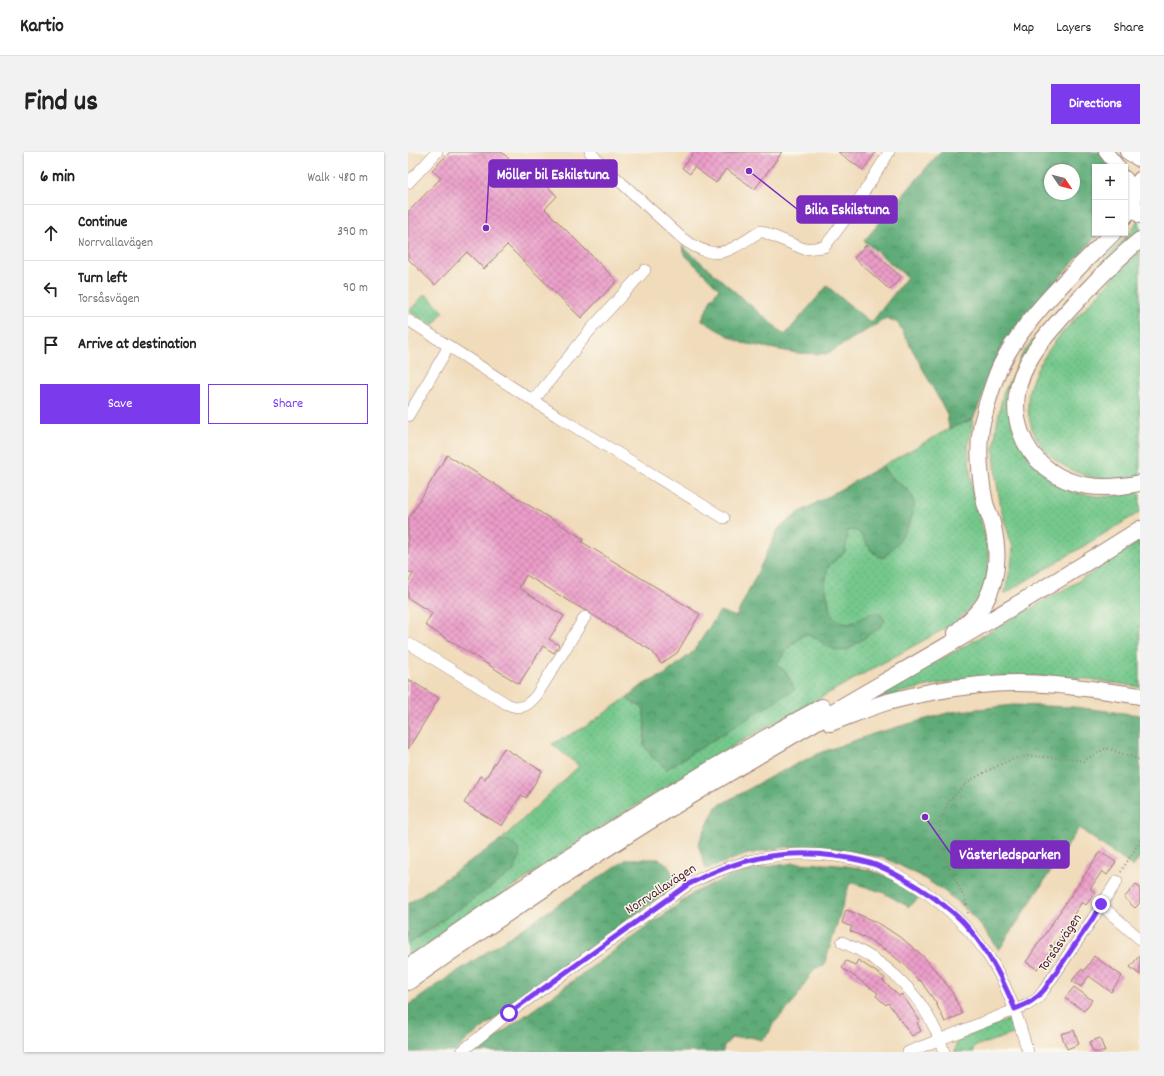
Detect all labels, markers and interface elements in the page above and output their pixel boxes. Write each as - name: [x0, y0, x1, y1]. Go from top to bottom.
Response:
- text: Kartio: [20, 14, 64, 41]
- text: Map: [1013, 18, 1034, 38]
- text: Layers: [1056, 18, 1091, 38]
- text: Share: [1113, 18, 1144, 38]
- text: Find us: [24, 84, 98, 124]
- button: Directions: [1051, 84, 1140, 124]
- callout: Möller bil Eskilstuna: [489, 160, 617, 187]
- north arrow: [1044, 164, 1080, 200]
- map controls: [1092, 164, 1128, 236]
- button: +: [1092, 164, 1128, 200]
- text: Möller bil Eskilstuna: [497, 165, 610, 187]
- text: 6 min: [40, 166, 75, 190]
- text: Walk · 480 m: [307, 169, 368, 188]
- callout: Bilia Eskilstuna: [797, 196, 897, 223]
- text: Bilia Eskilstuna: [805, 200, 890, 222]
- button: −: [1092, 200, 1128, 236]
- text: Continue: [78, 212, 127, 234]
- icon: ahead: [40, 222, 62, 244]
- text: 390 m: [337, 223, 368, 242]
- text: Norrvallavägen: [78, 234, 153, 253]
- text: Turn left: [78, 268, 127, 290]
- icon: left: [40, 278, 62, 300]
- text: 90 m: [343, 279, 368, 298]
- text: Torsåsvägen: [78, 290, 139, 309]
- icon: arrive: [40, 334, 62, 356]
- text: Arrive at destination: [78, 334, 196, 356]
- button: Save: [40, 384, 200, 424]
- button: Share: [208, 384, 368, 424]
- callout: Västerledsparken: [951, 841, 1069, 868]
- text: Västerledsparken: [959, 845, 1061, 867]
- street label: Norrvallavägen: [622, 859, 700, 920]
- route end: [1092, 895, 1110, 913]
- street label: Torsåsvägen: [1034, 910, 1087, 976]
- route start: [500, 1004, 518, 1022]

